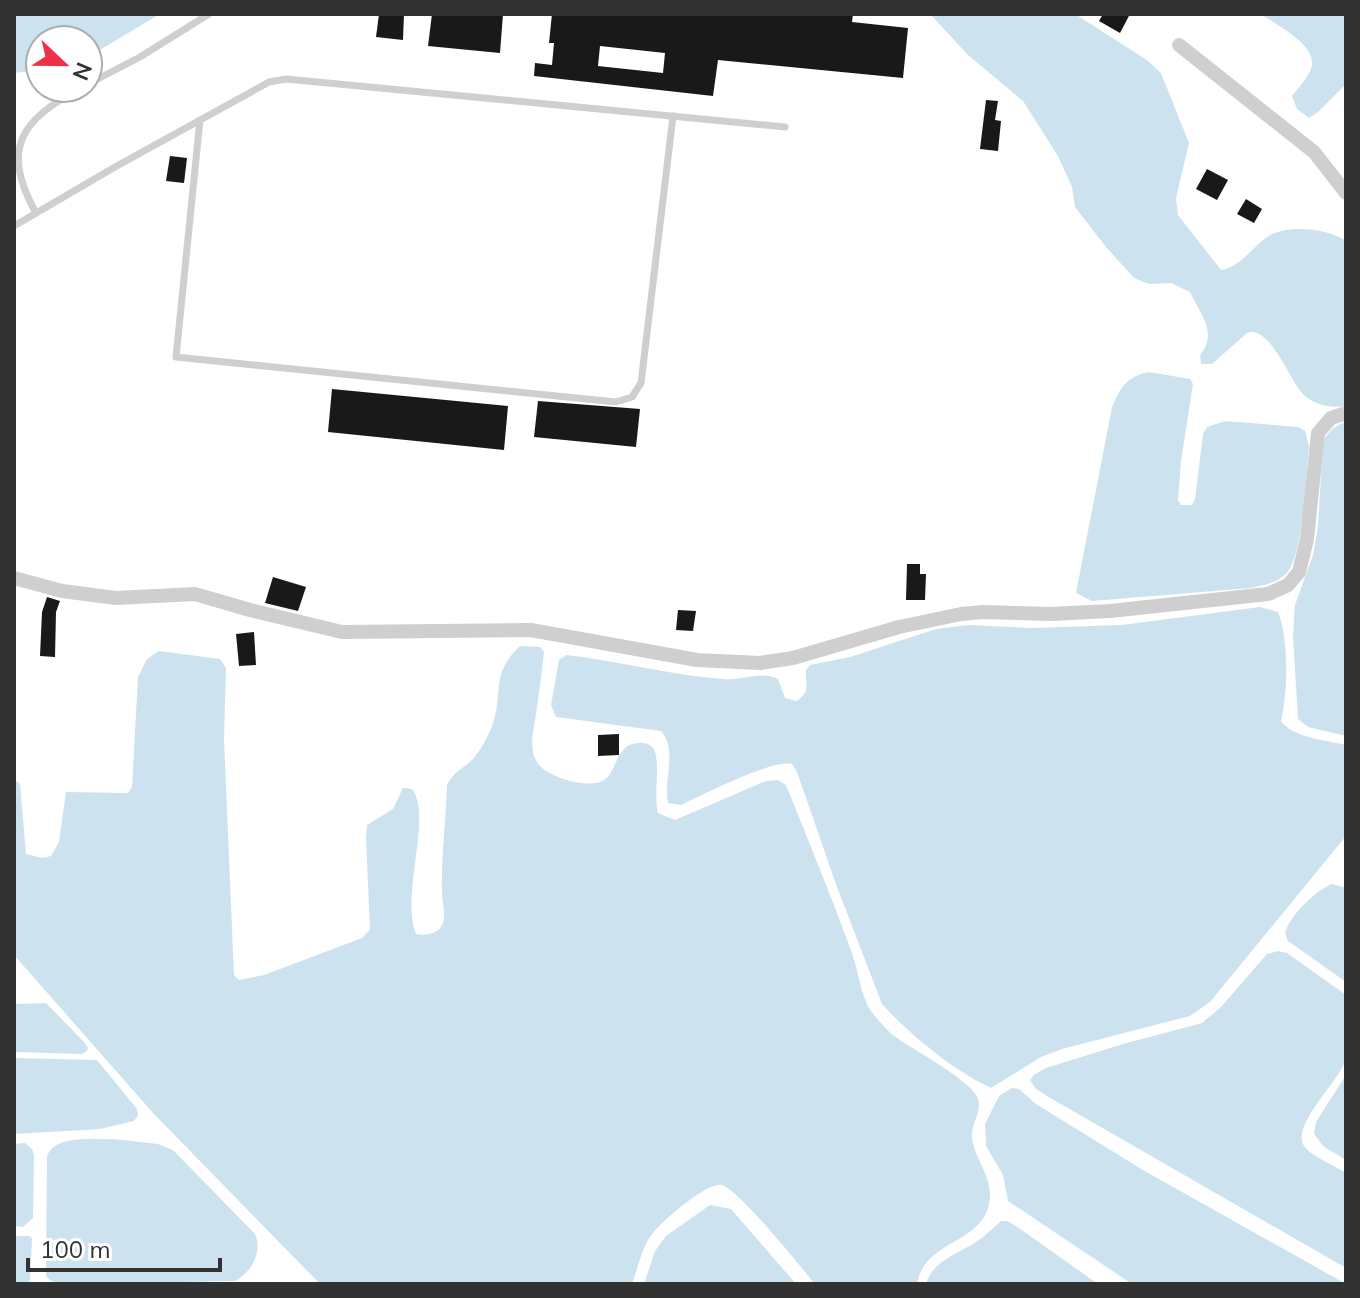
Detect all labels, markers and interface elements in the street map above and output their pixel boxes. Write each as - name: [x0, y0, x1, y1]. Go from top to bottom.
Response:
- north arrow: [24, 24, 104, 104]
- text: N: [66, 59, 99, 84]
- scale bar: [28, 1222, 220, 1272]
- text: 100 m: [40, 1234, 111, 1264]

